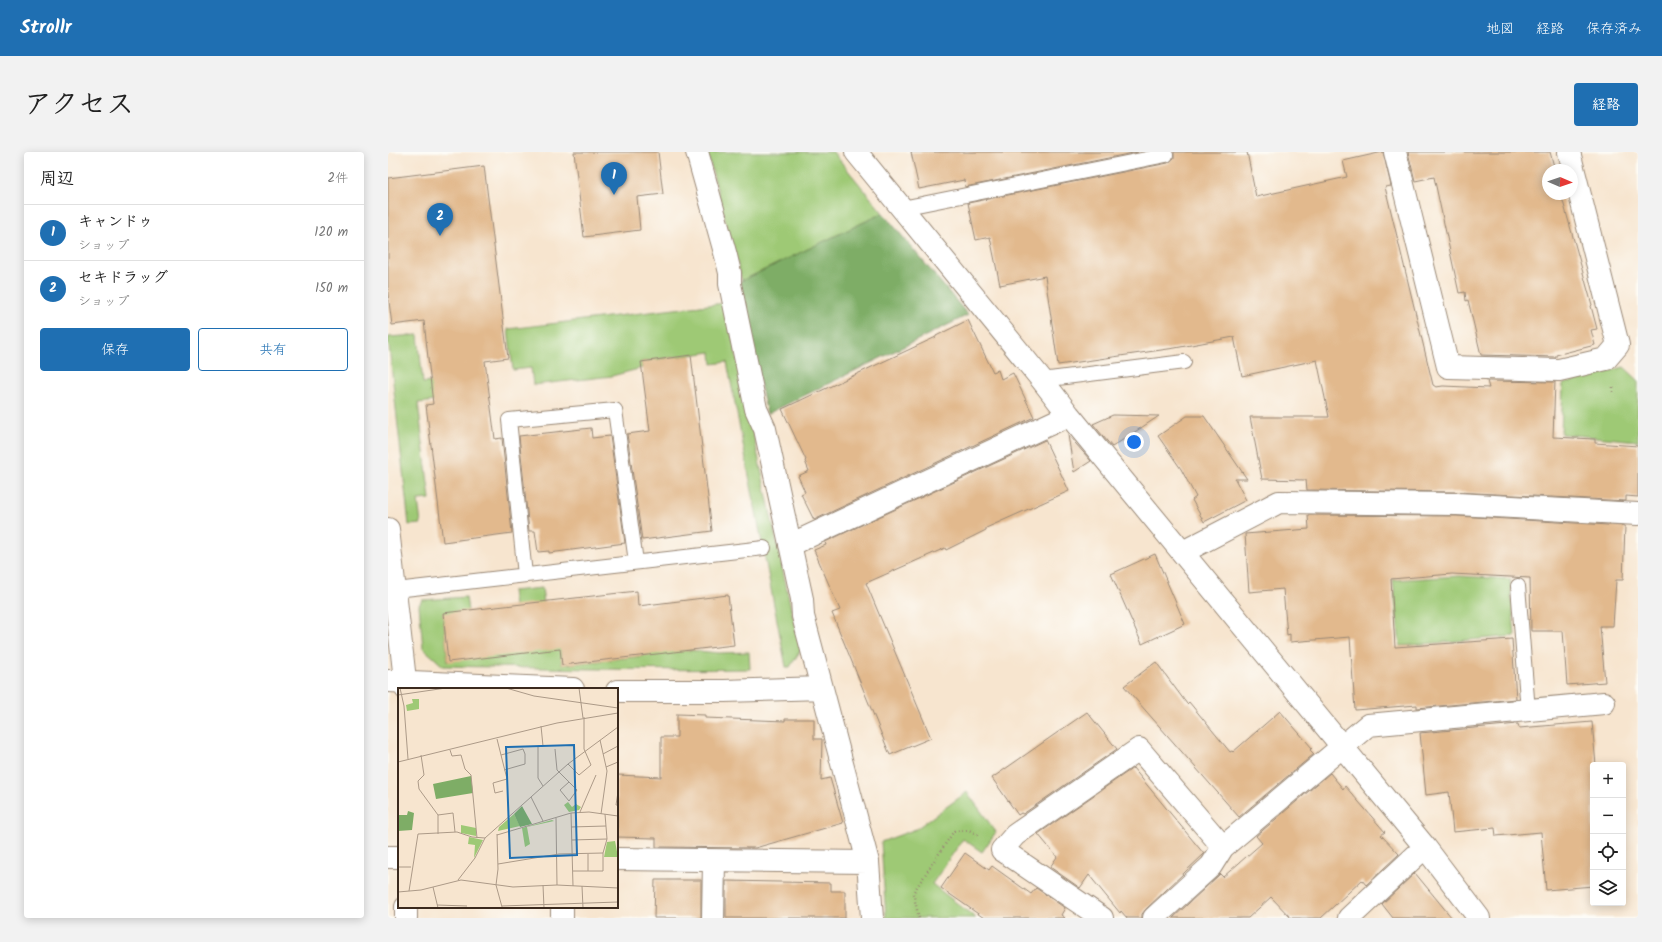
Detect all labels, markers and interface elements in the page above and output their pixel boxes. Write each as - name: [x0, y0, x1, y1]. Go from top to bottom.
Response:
- text: Strollr: [20, 13, 72, 43]
- text: 地図: [1486, 18, 1514, 40]
- text: 経路: [1536, 18, 1564, 40]
- text: 保存済み: [1586, 18, 1642, 40]
- text: アクセス: [24, 83, 134, 128]
- button: 経路: [1574, 83, 1638, 126]
- pin: 1: [601, 162, 627, 195]
- north arrow: [1542, 164, 1578, 200]
- text: 周辺: [40, 166, 74, 193]
- text: 2件: [327, 168, 348, 189]
- pin: 2: [427, 203, 453, 236]
- text: キャンドゥ: [78, 210, 153, 234]
- text: 1: [51, 222, 55, 243]
- text: 120 m: [314, 222, 348, 243]
- text: ショップ: [78, 235, 129, 256]
- text: セキドラッグ: [78, 266, 168, 290]
- text: 2: [49, 278, 57, 299]
- text: 150 m: [315, 278, 348, 299]
- text: ショップ: [78, 291, 129, 312]
- button: 保存: [40, 328, 190, 371]
- button: 共有: [198, 328, 348, 371]
- your location: [1124, 432, 1144, 452]
- inset map: [398, 688, 618, 908]
- map controls: [1590, 762, 1626, 906]
- button: +: [1590, 762, 1626, 798]
- button: −: [1590, 798, 1626, 834]
- button: locate: [1590, 834, 1626, 870]
- button: layers: [1590, 870, 1626, 906]

